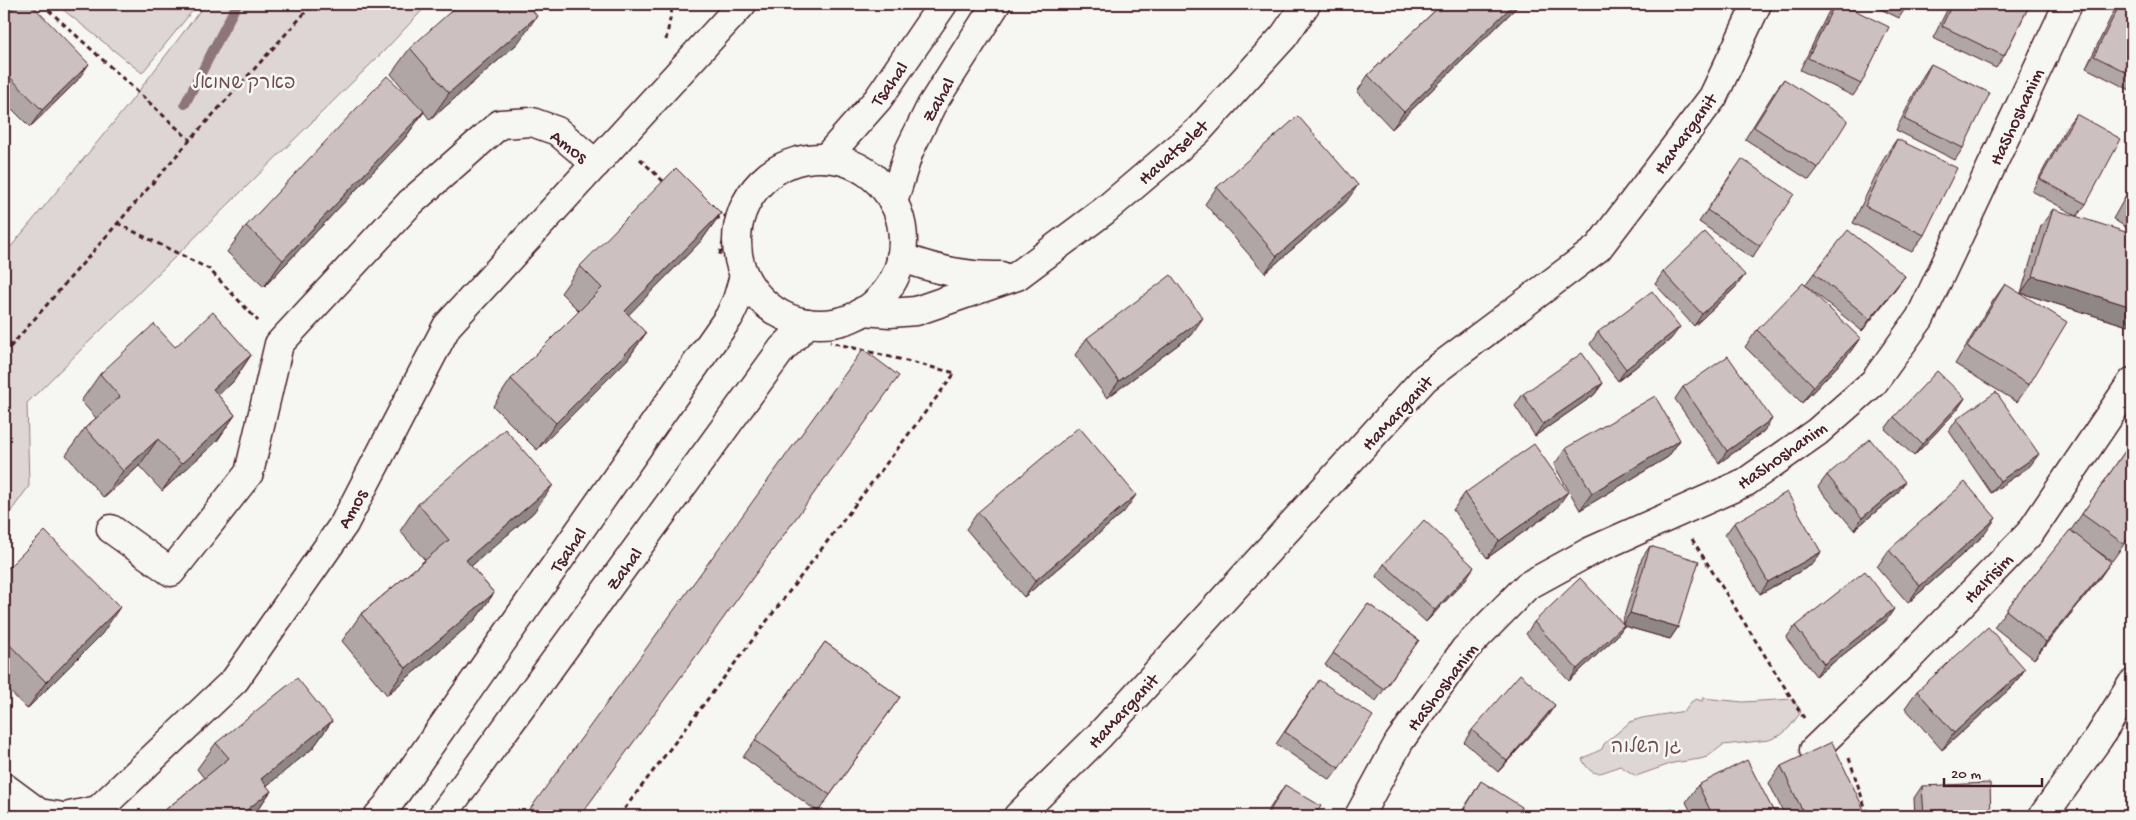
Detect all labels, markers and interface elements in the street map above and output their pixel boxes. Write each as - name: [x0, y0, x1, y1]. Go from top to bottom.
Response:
- street label: Tsahal: [866, 58, 915, 113]
- street label: HaShoshanim: [1986, 65, 2051, 170]
- park label: פארק שמואל: [193, 72, 295, 96]
- street label: Zahal: [918, 74, 962, 127]
- street label: HaMarganit: [1650, 88, 1725, 180]
- street label: Havatselet: [1134, 115, 1216, 191]
- street label: Amos: [544, 126, 592, 170]
- street label: HaMarganit: [1358, 370, 1441, 457]
- street label: HaShoshanim: [1734, 417, 1833, 496]
- street label: Amos: [334, 485, 375, 533]
- street label: Tsahal: [546, 524, 594, 579]
- street label: Zahal: [602, 544, 649, 596]
- street label: HaIrisim: [1960, 549, 2019, 610]
- street label: HaShoshanim: [1403, 639, 1485, 737]
- street label: HaMarganit: [1084, 668, 1167, 755]
- park label: גן השלוה: [1611, 736, 1681, 760]
- scale bar: [1944, 755, 2041, 787]
- text: 20 m: [1951, 766, 1981, 784]

